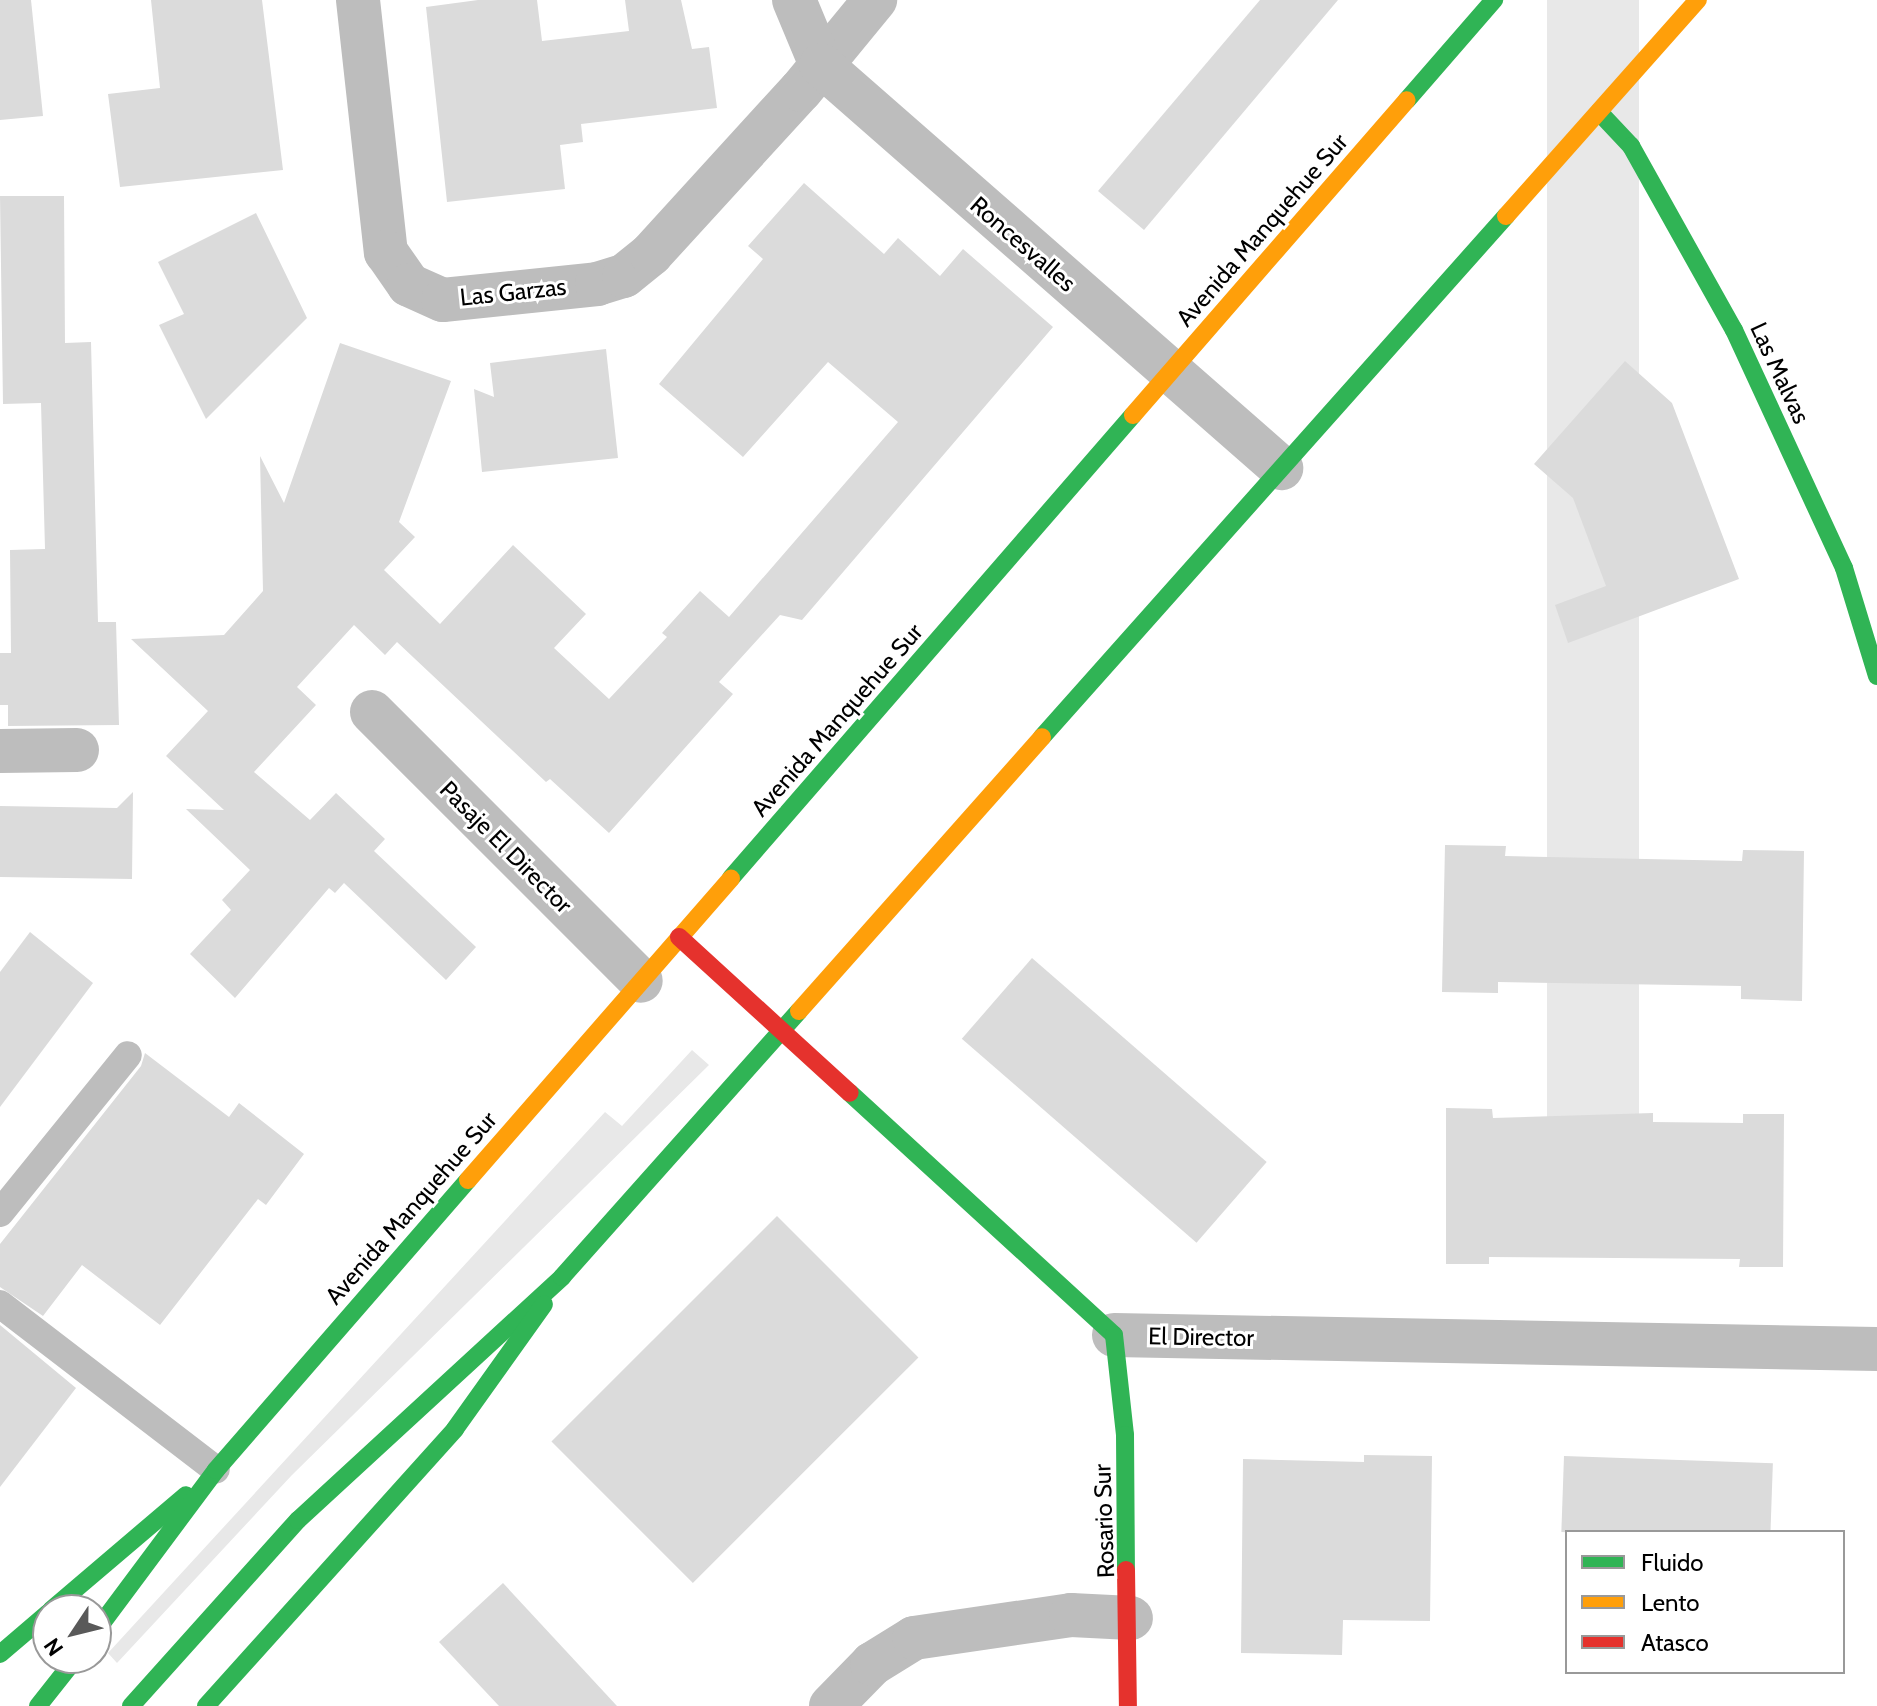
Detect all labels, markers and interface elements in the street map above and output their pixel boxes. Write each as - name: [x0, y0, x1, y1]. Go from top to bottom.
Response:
- street label: Avenida Manquehue Sur: [1170, 128, 1354, 332]
- street label: Roncesvalles: [964, 190, 1082, 298]
- street label: Las Garzas: [458, 272, 568, 312]
- street label: Las Malvas: [1744, 318, 1816, 428]
- street label: Avenida Manquehue Sur: [745, 618, 929, 822]
- street label: Pasaje El Director: [434, 775, 578, 919]
- street label: Avenida Manquehue Sur: [319, 1106, 503, 1310]
- street label: El Director: [1148, 1322, 1254, 1352]
- street label: Rosario Sur: [1088, 1464, 1120, 1578]
- legend: [1565, 1530, 1845, 1674]
- text: Fluido: [1641, 1548, 1703, 1577]
- text: Lento: [1641, 1588, 1700, 1617]
- north arrow: [32, 1594, 112, 1674]
- text: Atasco: [1641, 1628, 1709, 1657]
- text: N: [38, 1633, 69, 1661]

